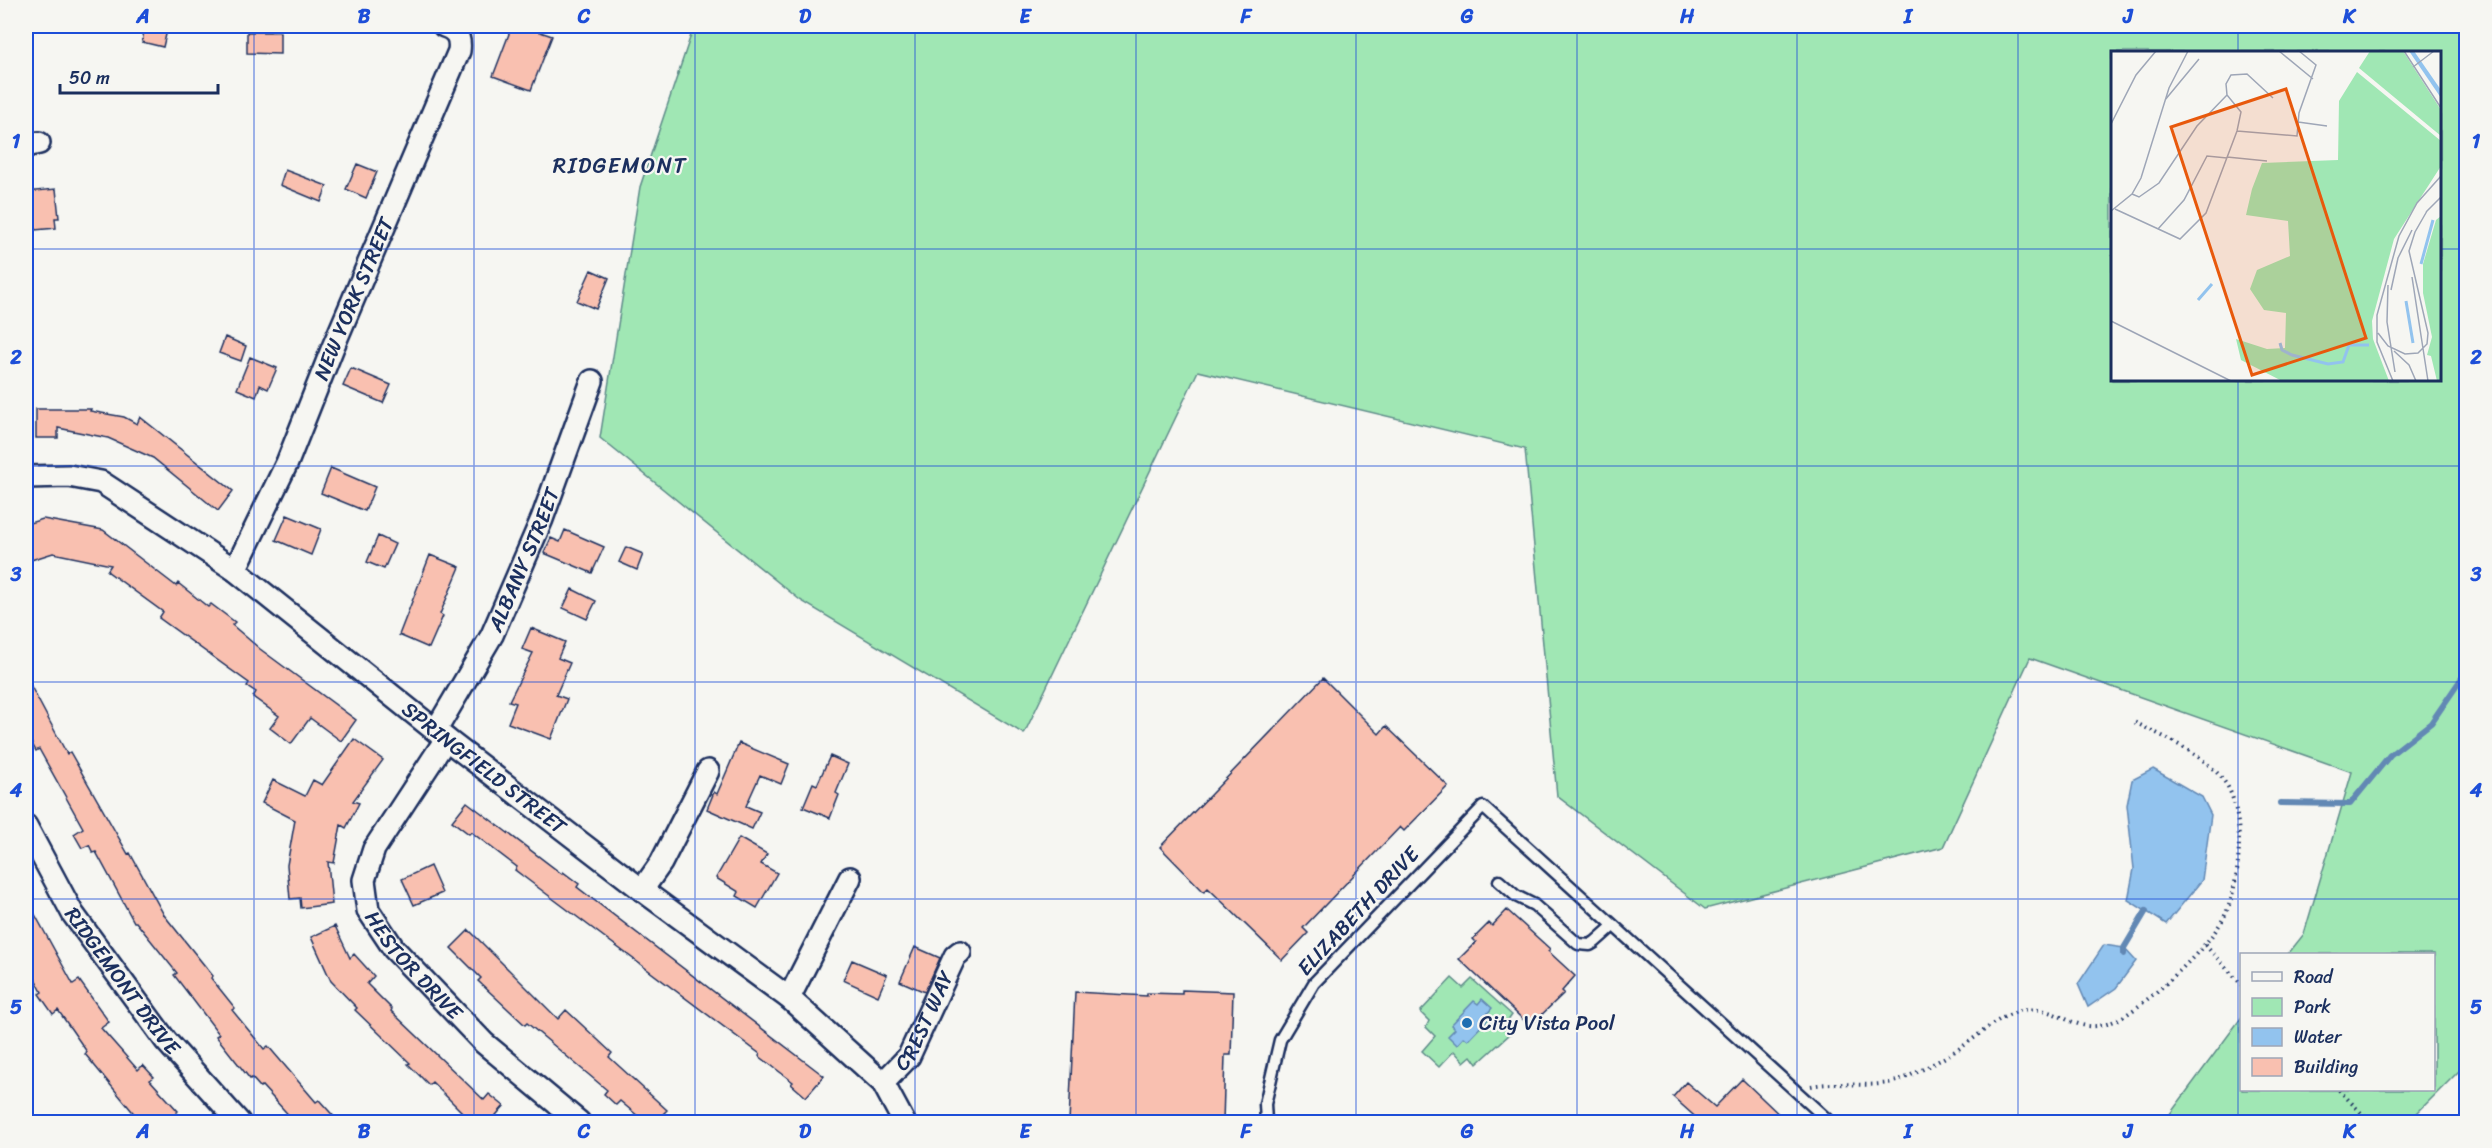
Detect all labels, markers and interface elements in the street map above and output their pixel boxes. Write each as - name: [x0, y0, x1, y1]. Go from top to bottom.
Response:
- text: A: [135, 0, 150, 34]
- text: B: [358, 0, 371, 34]
- text: C: [577, 0, 591, 34]
- text: D: [799, 0, 812, 34]
- text: E: [1019, 0, 1032, 34]
- text: F: [1240, 0, 1253, 34]
- text: G: [1460, 0, 1474, 34]
- text: H: [1679, 0, 1695, 34]
- text: I: [1903, 0, 1914, 34]
- text: J: [2122, 0, 2134, 34]
- text: K: [2342, 0, 2357, 34]
- inset map: [2111, 51, 2441, 381]
- scale bar: [60, 57, 218, 95]
- text: 50 m: [69, 62, 110, 94]
- text: 1: [12, 124, 21, 159]
- text: 1: [2472, 124, 2481, 159]
- district label: RIDGEMONT: [553, 146, 687, 185]
- street label: NEW YORK STREET: [303, 210, 406, 386]
- text: 2: [9, 340, 22, 375]
- text: 2: [2469, 340, 2482, 375]
- street label: ALBANY STREET: [476, 481, 571, 639]
- text: 3: [10, 557, 22, 592]
- text: 3: [2470, 557, 2482, 592]
- street label: SPRINGFIELD STREET: [393, 691, 576, 845]
- text: 4: [9, 773, 23, 808]
- text: 4: [2469, 773, 2483, 808]
- street label: ELIZABETH DRIVE: [1287, 836, 1430, 985]
- street label: RIDGEMONT DRIVE: [54, 898, 191, 1066]
- street label: HESTOR DRIVE: [354, 902, 473, 1030]
- legend: [2240, 953, 2435, 1091]
- text: Road: [2294, 961, 2334, 993]
- street label: CREST WAY: [885, 964, 965, 1080]
- text: 5: [10, 990, 22, 1025]
- text: 5: [2470, 990, 2482, 1025]
- text: Park: [2294, 991, 2331, 1023]
- place label: City Vista Pool: [1479, 1004, 1616, 1042]
- marker: City Vista Pool: [1460, 1016, 1474, 1030]
- text: Water: [2294, 1021, 2343, 1053]
- text: Building: [2294, 1051, 2358, 1083]
- text: A: [135, 1114, 150, 1148]
- text: B: [358, 1114, 371, 1148]
- text: C: [577, 1114, 591, 1148]
- text: D: [799, 1114, 812, 1148]
- text: E: [1019, 1114, 1032, 1148]
- text: F: [1240, 1114, 1253, 1148]
- text: G: [1460, 1114, 1474, 1148]
- text: H: [1679, 1114, 1695, 1148]
- text: I: [1903, 1114, 1914, 1148]
- text: J: [2122, 1114, 2134, 1148]
- text: K: [2342, 1114, 2357, 1148]

